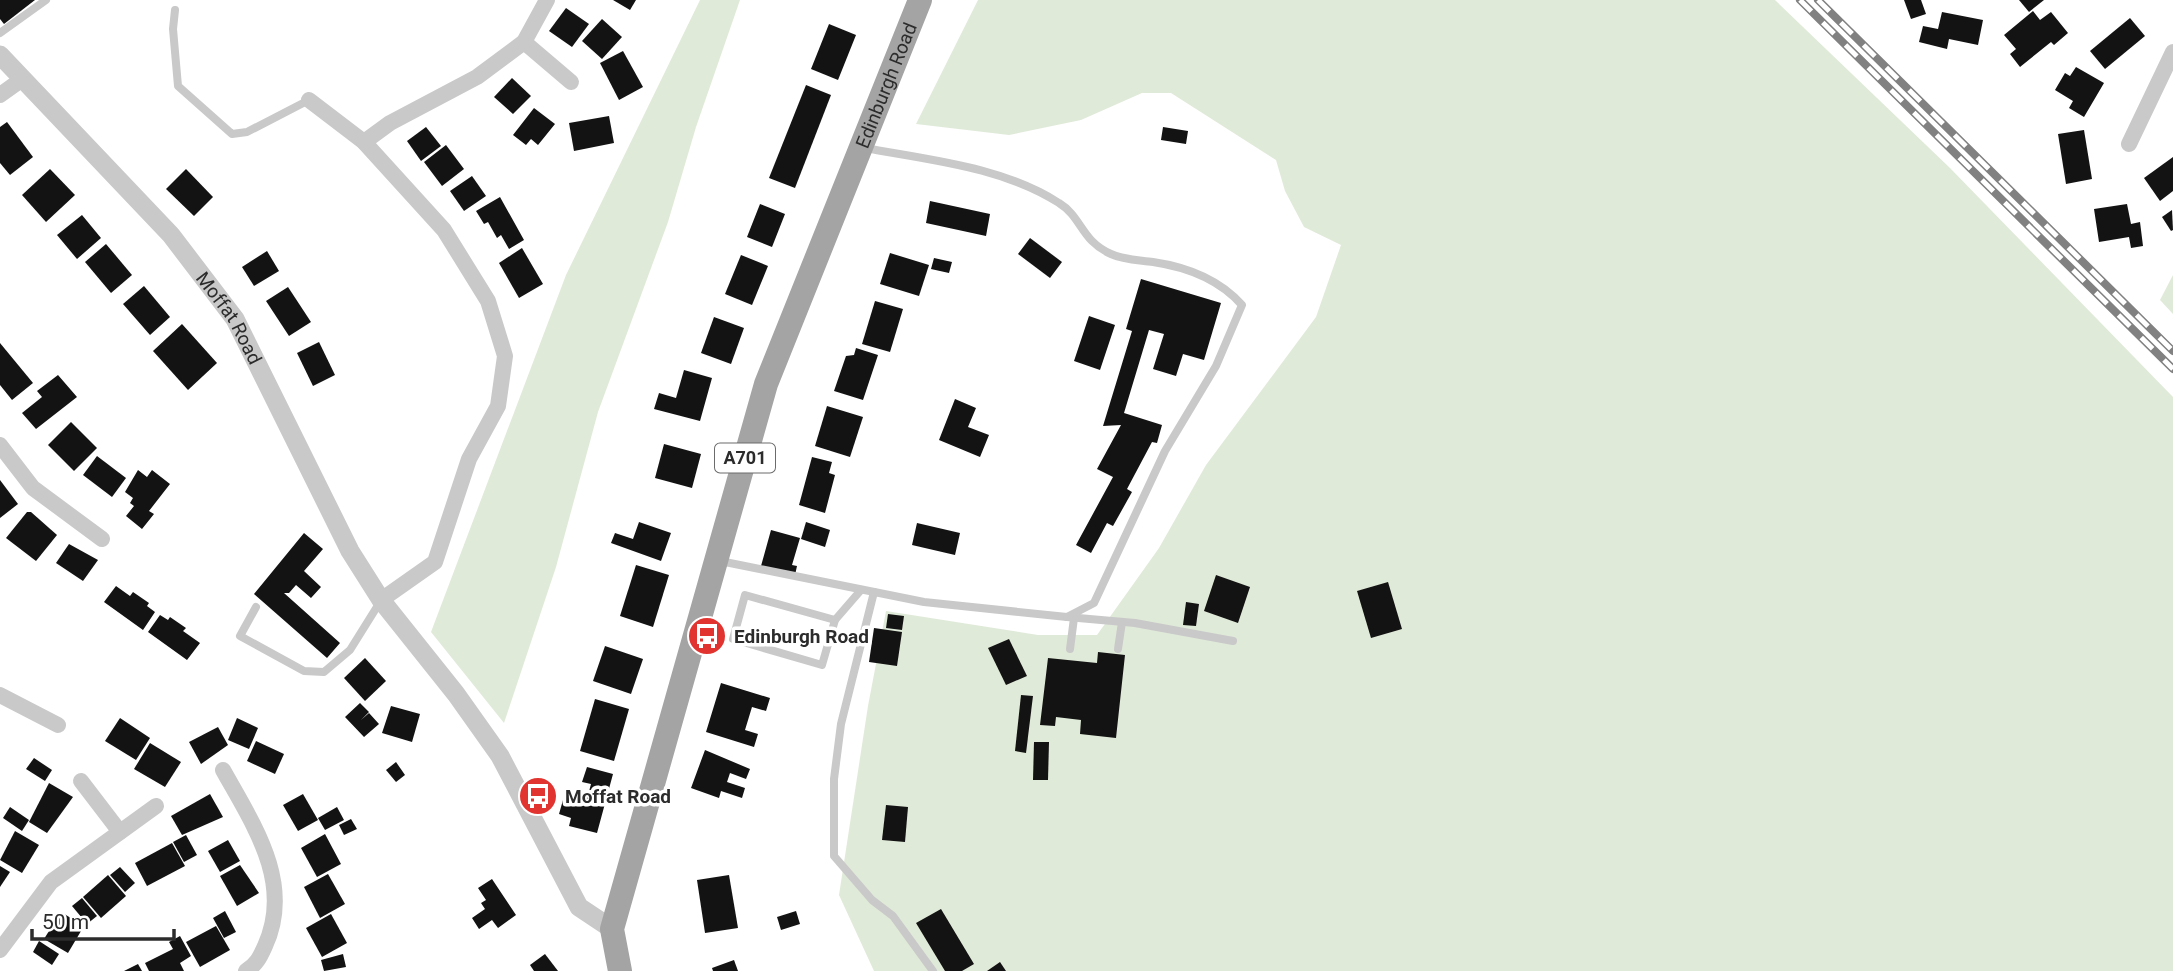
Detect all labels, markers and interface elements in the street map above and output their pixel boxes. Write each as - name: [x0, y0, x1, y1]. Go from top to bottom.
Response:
- street label: Edinburgh Road: [851, 19, 922, 152]
- street label: Moffat Road: [191, 267, 267, 368]
- road number: A701: [715, 444, 775, 472]
- bus stop icon: Edinburgh Road: [686, 615, 728, 657]
- place label: Edinburgh Road: [734, 625, 869, 648]
- bus stop icon: Moffat Road: [517, 775, 559, 817]
- place label: Moffat Road: [565, 785, 671, 808]
- scale bar: [32, 898, 173, 942]
- text: 50 m: [42, 910, 89, 934]

